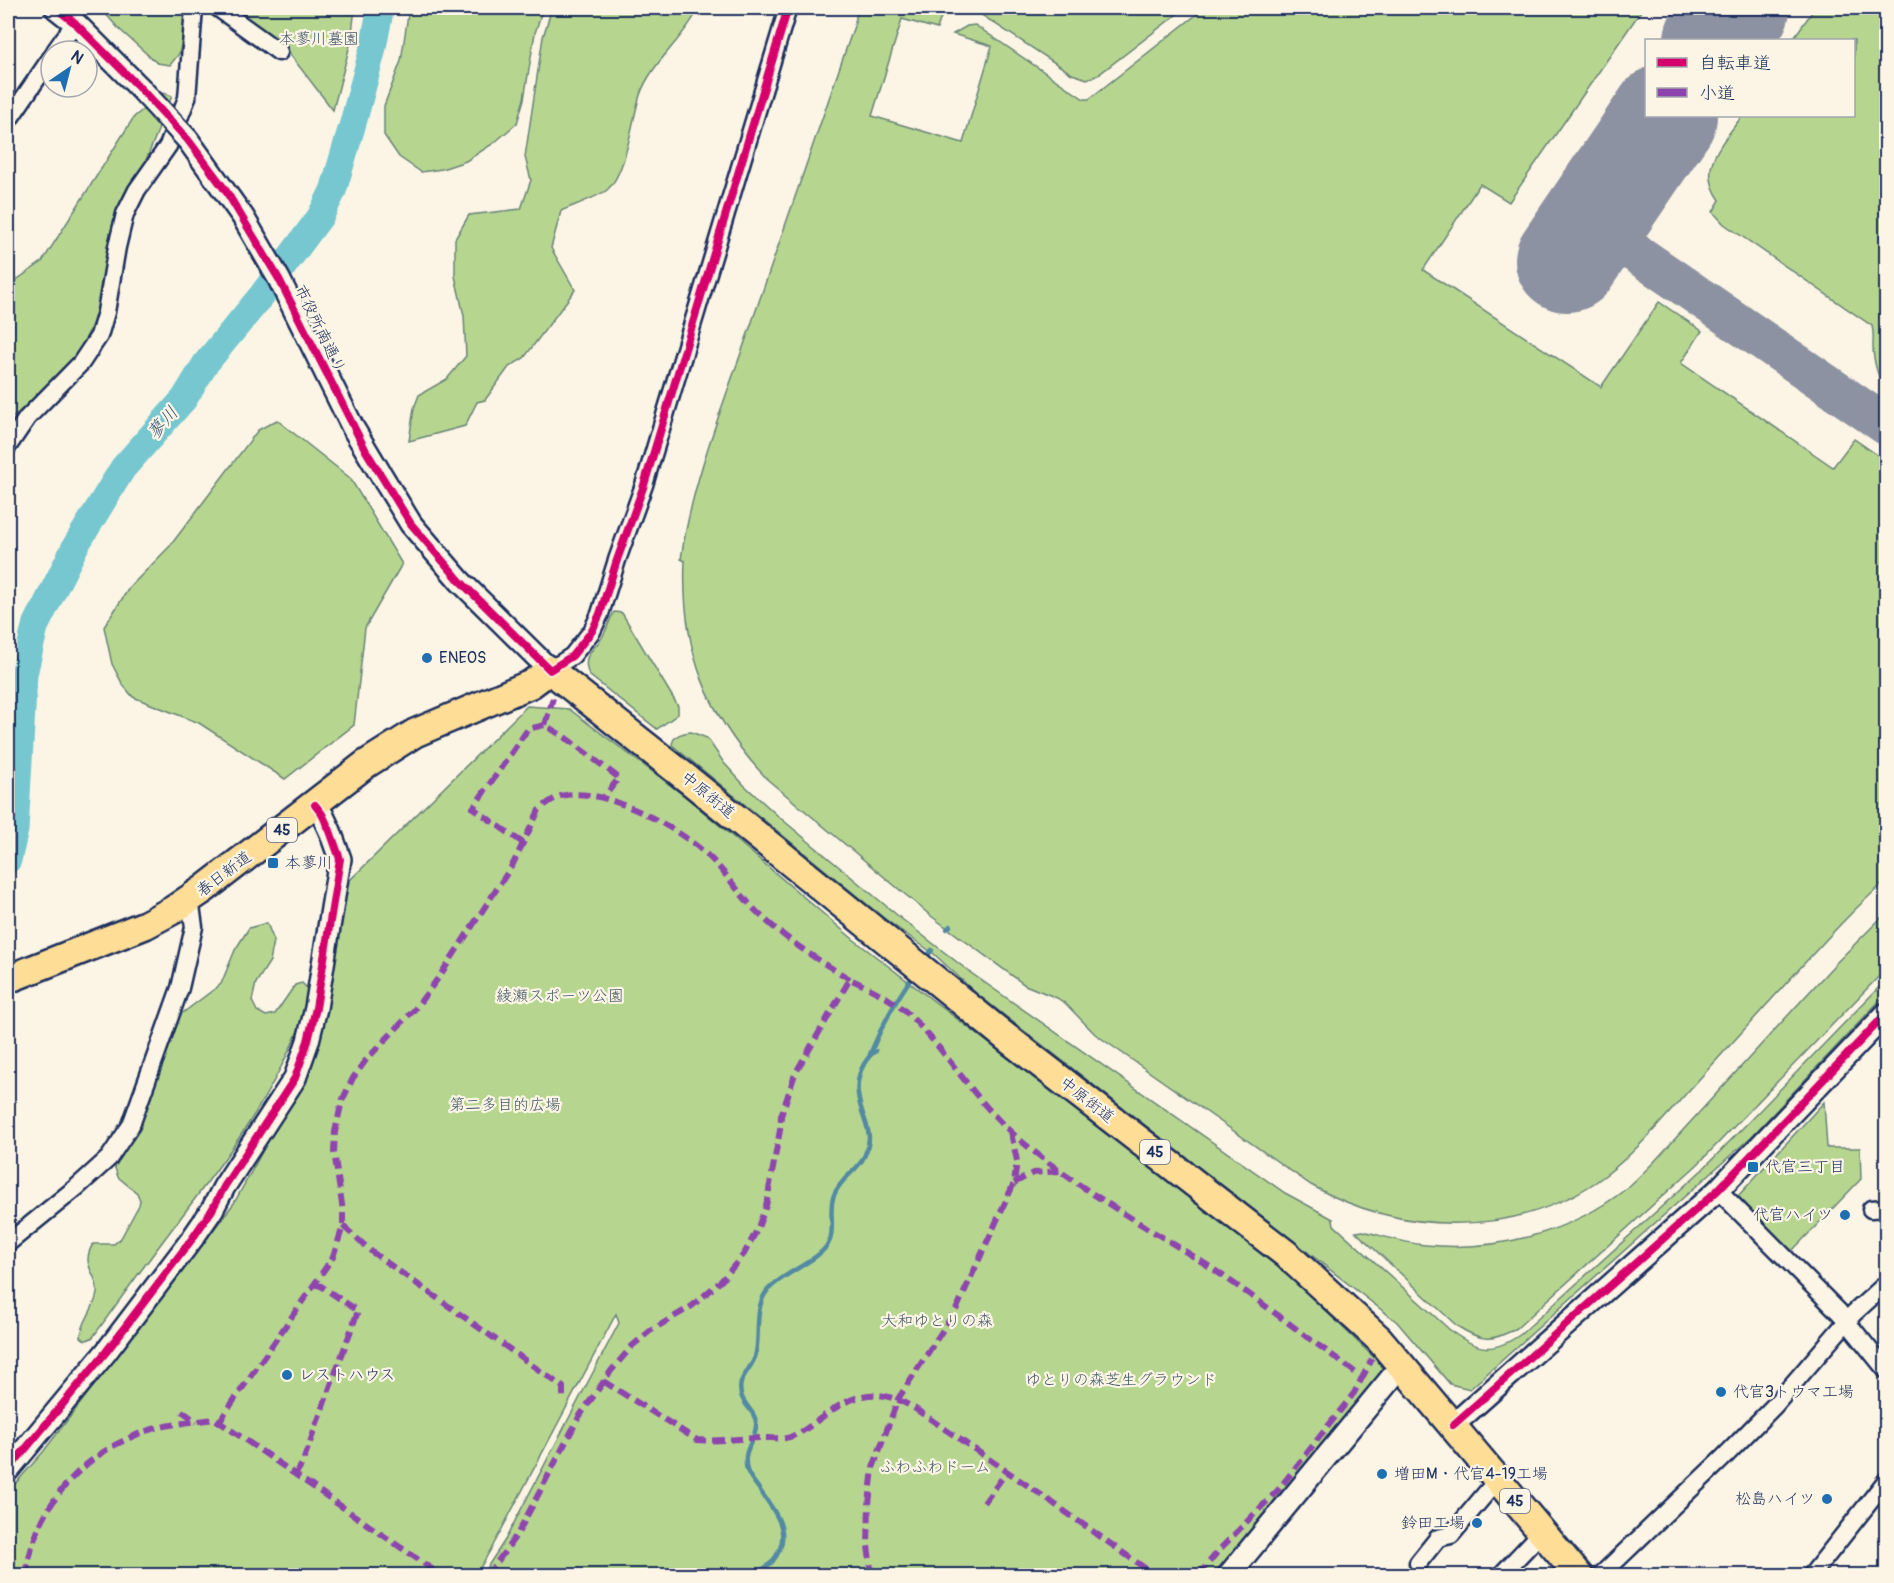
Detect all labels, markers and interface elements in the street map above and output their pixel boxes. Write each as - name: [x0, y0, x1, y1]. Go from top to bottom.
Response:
- park label: 本蓼川墓園: [279, 29, 359, 49]
- north arrow: [39, 39, 99, 99]
- legend: [1645, 39, 1855, 117]
- text: N: [67, 46, 87, 69]
- text: 自転車道: [1699, 52, 1771, 75]
- text: 小道: [1699, 82, 1735, 105]
- street label: 市役所南通り: [290, 281, 350, 377]
- water label: 蓼川: [143, 402, 183, 444]
- place label: ENEOS: [439, 648, 486, 668]
- marker: ENEOS: [420, 651, 434, 665]
- street label: 中原街道: [677, 767, 739, 823]
- road number: 45: [267, 818, 297, 842]
- street label: 春日新道: [192, 847, 256, 901]
- place label: 本蓼川: [285, 853, 333, 873]
- marker: 本蓼川: [266, 856, 280, 870]
- park label: 綾瀬スポーツ公園: [496, 986, 624, 1006]
- street label: 中原街道: [1056, 1072, 1118, 1128]
- park label: 第二多目的広場: [449, 1095, 561, 1115]
- road number: 45: [1140, 1140, 1170, 1164]
- place label: 代官三丁目: [1765, 1157, 1845, 1177]
- marker: 代官三丁目: [1746, 1160, 1760, 1174]
- place label: 代官ハイツ: [1753, 1205, 1833, 1225]
- marker: 代官ハイツ: [1838, 1208, 1852, 1222]
- park label: 大和ゆとりの森: [881, 1311, 993, 1331]
- place label: レストハウス: [299, 1365, 395, 1385]
- marker: レストハウス: [280, 1368, 294, 1382]
- park label: ゆとりの森芝生グラウンド: [1025, 1370, 1217, 1390]
- place label: 代官3トウマ工場: [1733, 1382, 1854, 1402]
- marker: 代官3トウマ工場: [1714, 1385, 1728, 1399]
- park label: ふわふわドーム: [879, 1457, 991, 1477]
- place label: 増田M・代官4-19工場: [1394, 1464, 1548, 1484]
- marker: 増田M・代官4-19工場: [1375, 1467, 1389, 1481]
- road number: 45: [1500, 1489, 1530, 1513]
- place label: 松島ハイツ: [1735, 1489, 1815, 1509]
- marker: 松島ハイツ: [1820, 1492, 1834, 1506]
- place label: 鈴田工場: [1401, 1513, 1465, 1533]
- marker: 鈴田工場: [1470, 1516, 1484, 1530]

